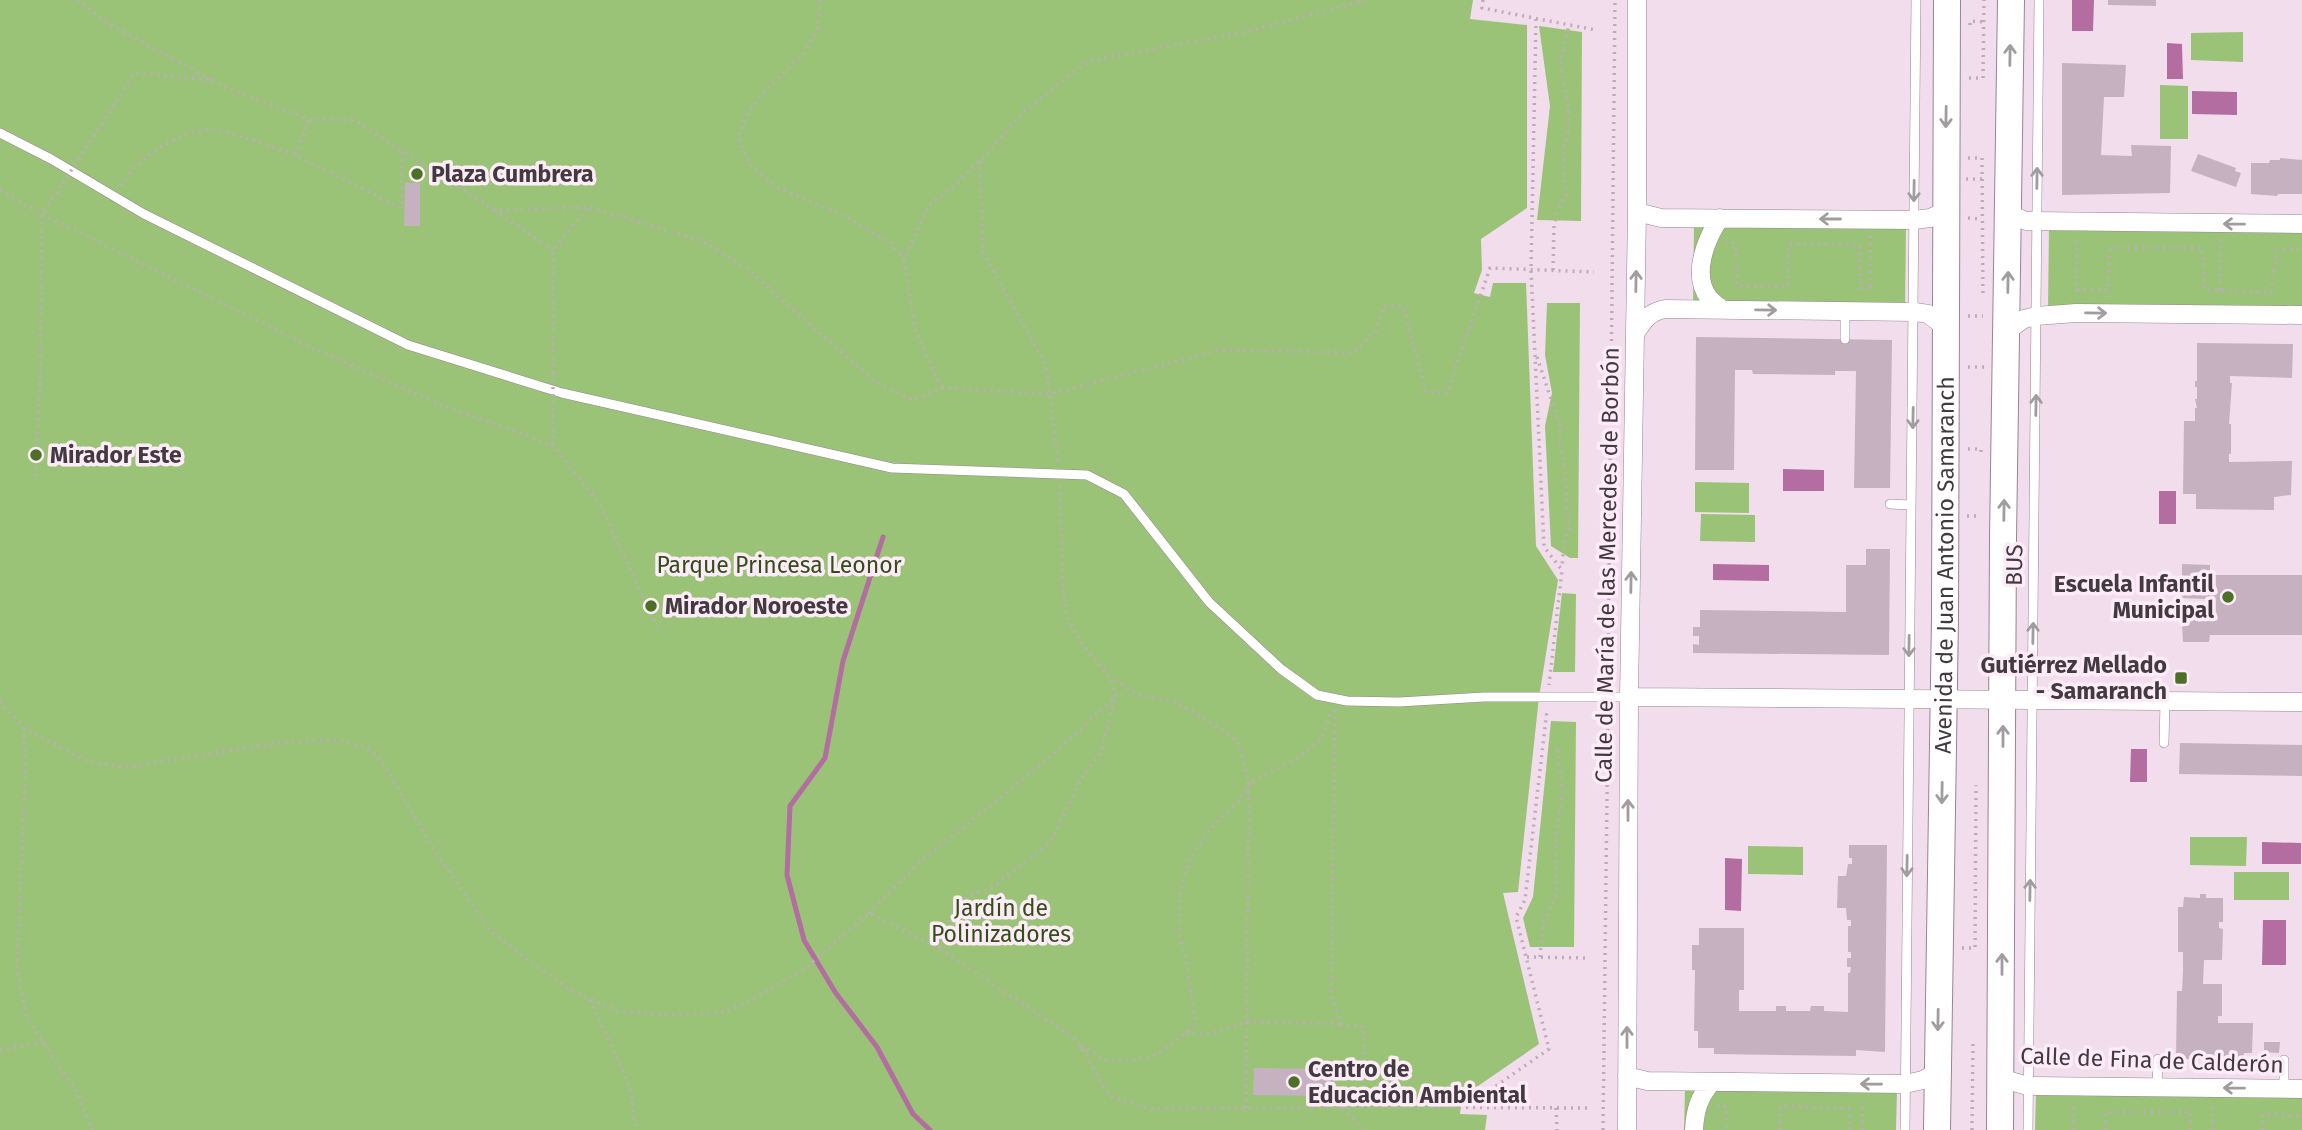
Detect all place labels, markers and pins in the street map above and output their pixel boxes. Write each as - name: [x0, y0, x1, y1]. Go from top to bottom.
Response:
- place label: Plaza Cumbrera: [431, 160, 594, 188]
- marker: Plaza Cumbrera: [409, 166, 425, 182]
- place label: Mirador Este: [50, 441, 182, 469]
- marker: Mirador Este: [28, 447, 44, 463]
- place label: Escuela Infantil Municipal: [2054, 570, 2214, 624]
- marker: Escuela Infantil Municipal: [2220, 589, 2236, 605]
- place label: Mirador Noroeste: [665, 592, 848, 620]
- marker: Mirador Noroeste: [643, 598, 659, 614]
- place label: Gutiérrez Mellado - Samaranch: [1981, 651, 2167, 705]
- marker: Gutiérrez Mellado - Samaranch: [2173, 670, 2189, 686]
- place label: Centro de Educación Ambiental: [1308, 1055, 1527, 1109]
- marker: Centro de Educación Ambiental: [1286, 1074, 1302, 1090]

